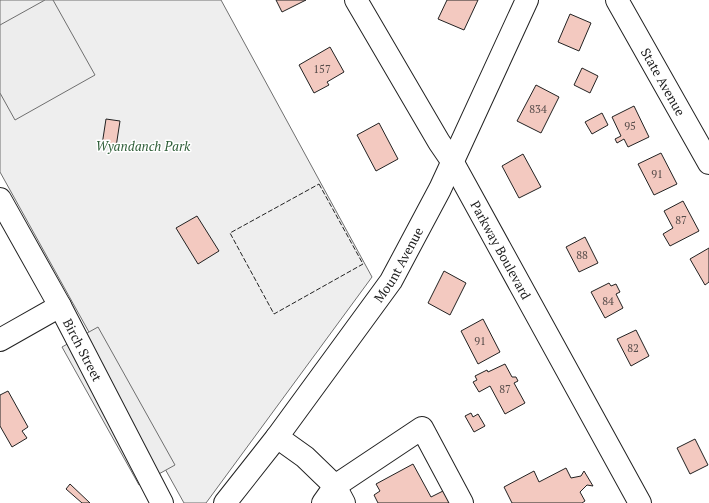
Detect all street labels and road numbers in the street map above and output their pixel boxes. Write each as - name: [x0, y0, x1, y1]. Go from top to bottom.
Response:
- street label: State Avenue: [637, 45, 690, 119]
- street label: Parkway Boulevard: [466, 197, 535, 303]
- street label: Mount Avenue: [369, 224, 427, 306]
- street label: Birch Street: [59, 315, 107, 385]

